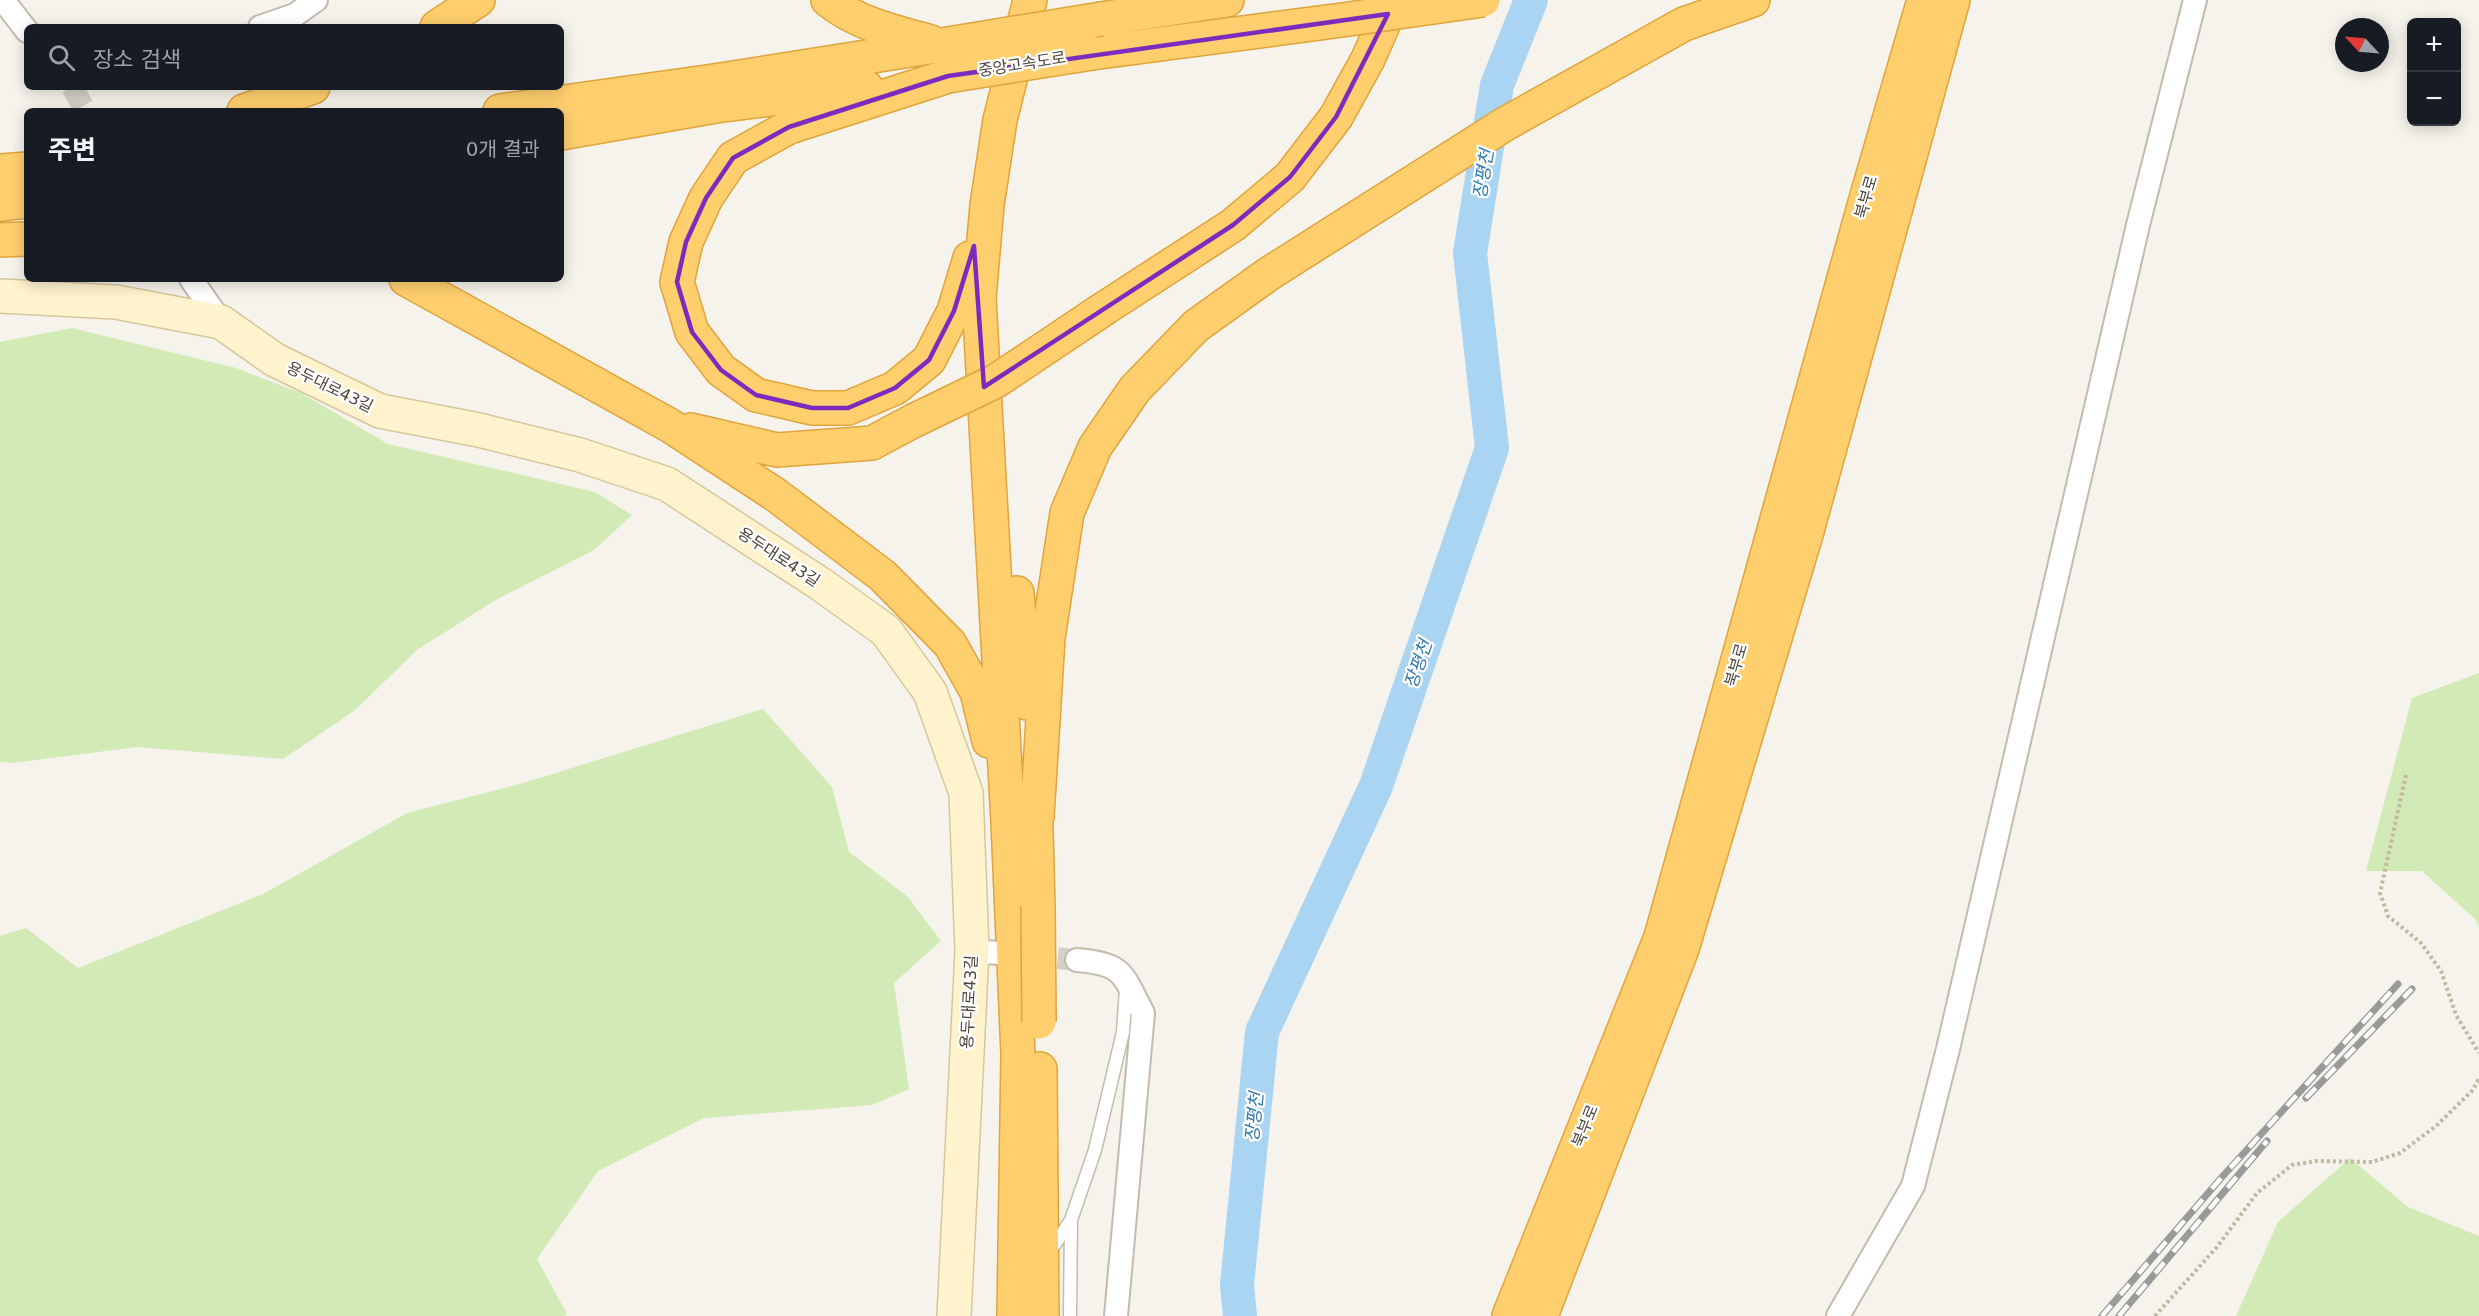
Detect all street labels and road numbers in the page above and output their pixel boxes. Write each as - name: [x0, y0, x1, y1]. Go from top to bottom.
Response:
- street label: 중앙고속도로: [977, 48, 1067, 80]
- street label: 북부로: [1851, 173, 1881, 221]
- street label: 용두대로43길: [284, 358, 376, 416]
- street label: 용두대로43길: [734, 523, 824, 591]
- street label: 북부로: [1721, 641, 1751, 689]
- street label: 용두대로43길: [957, 955, 981, 1049]
- street label: 북부로: [1568, 1102, 1602, 1150]

